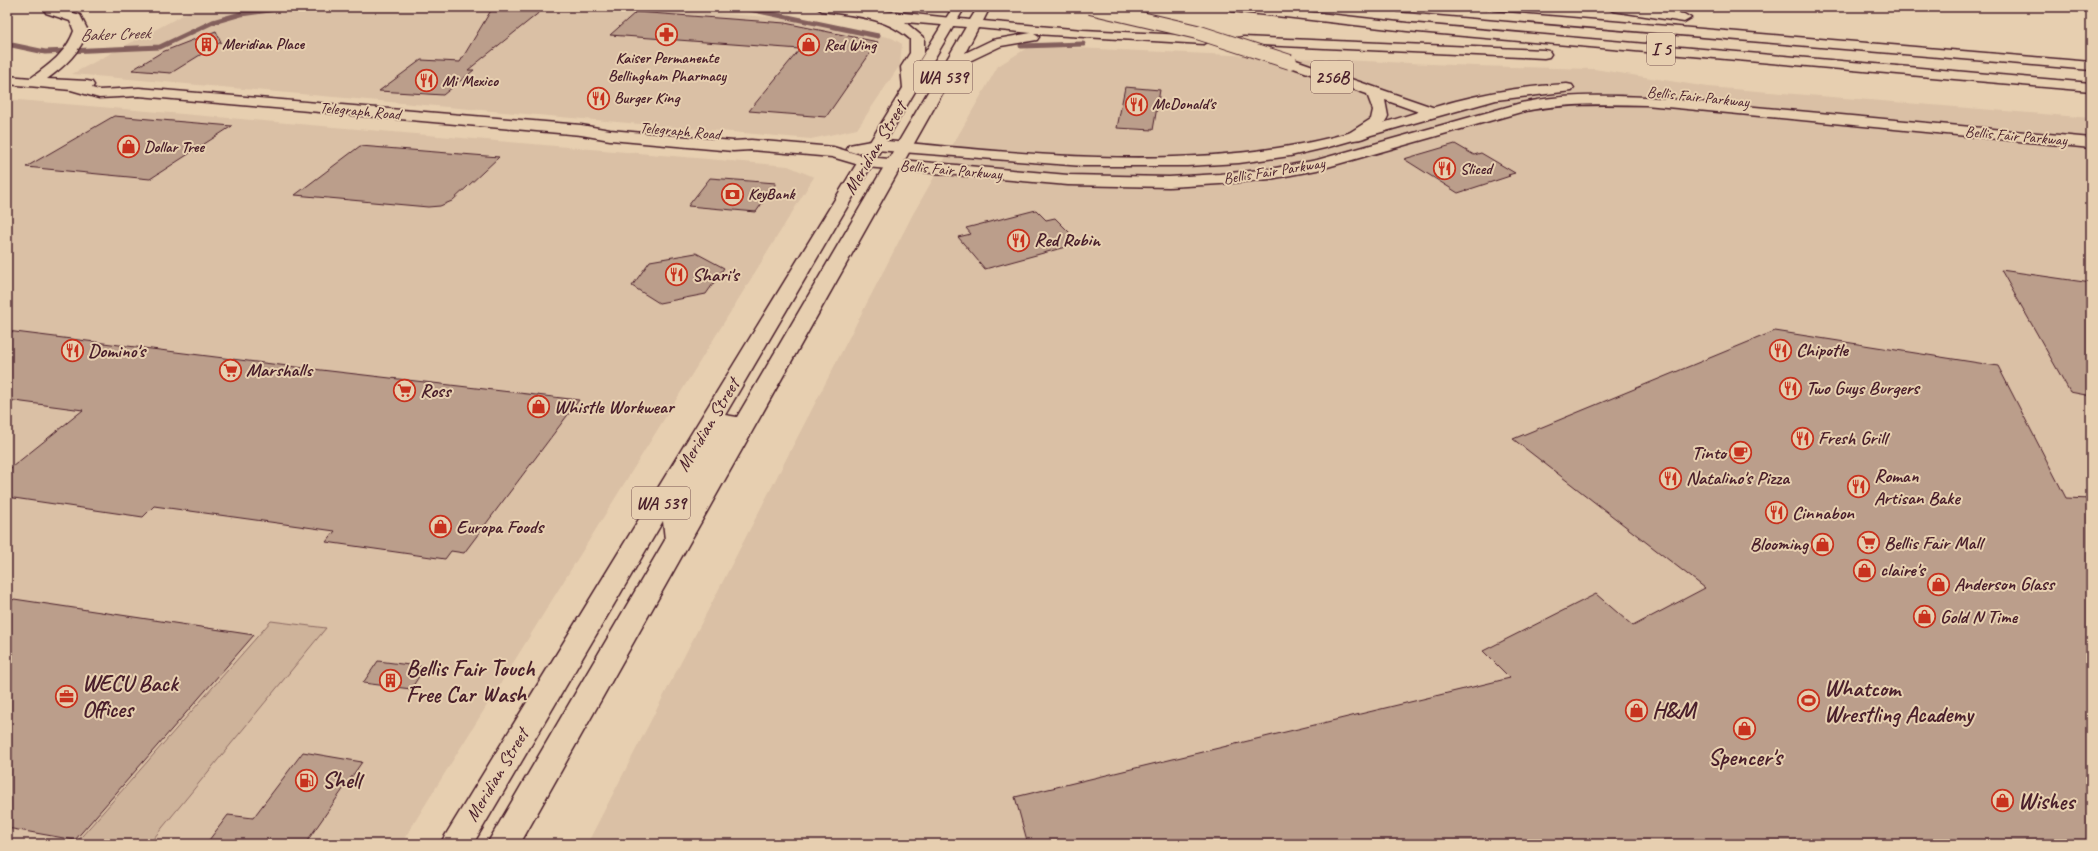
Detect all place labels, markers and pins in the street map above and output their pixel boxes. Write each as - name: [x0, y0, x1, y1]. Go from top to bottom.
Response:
- pharmacy icon: Kaiser Permanente Bellingham Pharmacy: [654, 21, 680, 47]
- building icon: Meridian Place: [193, 31, 219, 57]
- shop icon: Red Wing: [796, 32, 822, 58]
- place label: Meridian Place: [222, 34, 306, 54]
- place label: Red Wing: [824, 35, 877, 55]
- place label: Kaiser Permanente Bellingham Pharmacy: [608, 48, 728, 86]
- restaurant icon: Mi Mexico: [414, 68, 440, 94]
- place label: Mi Mexico: [442, 71, 499, 91]
- restaurant icon: Burger King: [586, 85, 612, 111]
- place label: Burger King: [614, 88, 681, 108]
- restaurant icon: McDonald's: [1124, 91, 1150, 117]
- place label: McDonald's: [1152, 94, 1217, 114]
- shop icon: Dollar Tree: [115, 134, 141, 160]
- place label: Dollar Tree: [144, 137, 205, 157]
- restaurant icon: Sliced: [1432, 156, 1458, 182]
- place label: Sliced: [1460, 159, 1494, 179]
- bank icon: KeyBank: [719, 181, 745, 207]
- place label: KeyBank: [748, 184, 797, 204]
- restaurant icon: Red Robin: [1006, 227, 1032, 253]
- place label: Red Robin: [1034, 228, 1101, 252]
- restaurant icon: Shari's: [663, 262, 689, 288]
- place label: Shari's: [692, 263, 741, 287]
- restaurant icon: Chipotle: [1767, 337, 1793, 363]
- restaurant icon: Domino's: [59, 338, 85, 364]
- place label: Chipotle: [1796, 338, 1850, 362]
- place label: Domino's: [88, 339, 148, 363]
- supermarket icon: Marshalls: [218, 357, 244, 383]
- place label: Marshalls: [246, 358, 314, 382]
- restaurant icon: Two Guys Burgers: [1778, 375, 1804, 401]
- place label: Two Guys Burgers: [1806, 376, 1921, 400]
- supermarket icon: Ross: [392, 378, 418, 404]
- place label: Ross: [420, 379, 453, 403]
- shop icon: Whistle Workwear: [526, 394, 552, 420]
- place label: Whistle Workwear: [554, 395, 676, 419]
- restaurant icon: Fresh Grill: [1789, 425, 1815, 451]
- place label: Fresh Grill: [1818, 426, 1890, 450]
- cafe icon: Tinto: [1728, 440, 1754, 466]
- place label: Tinto: [1692, 441, 1728, 465]
- place label: Roman Artisan Bake: [1874, 464, 1961, 510]
- restaurant icon: Natalino's Pizza: [1658, 465, 1684, 491]
- place label: Natalino's Pizza: [1686, 466, 1790, 490]
- restaurant icon: Roman Artisan Bake: [1846, 474, 1872, 500]
- restaurant icon: Cinnabon: [1763, 500, 1789, 526]
- place label: Cinnabon: [1792, 501, 1855, 525]
- shop icon: Europa Foods: [428, 514, 454, 540]
- place label: Europa Foods: [456, 515, 546, 539]
- supermarket icon: Bellis Fair Mall: [1856, 530, 1882, 556]
- shop icon: Blooming: [1810, 531, 1836, 557]
- place label: Bellis Fair Mall: [1884, 531, 1986, 555]
- place label: Blooming: [1750, 532, 1810, 556]
- shop icon: claire's: [1851, 557, 1877, 583]
- place label: claire's: [1880, 558, 1927, 582]
- shop icon: Anderson Glass: [1926, 571, 1952, 597]
- place label: Anderson Glass: [1954, 572, 2056, 596]
- shop icon: Gold N Time: [1911, 604, 1937, 630]
- place label: Gold N Time: [1940, 605, 2019, 629]
- place label: Bellis Fair Touch Free Car Wash: [406, 654, 536, 709]
- building icon: Bellis Fair Touch Free Car Wash: [377, 668, 403, 694]
- place label: WECU Back Offices: [82, 669, 180, 724]
- place label: Whatcom Wrestling Academy: [1824, 674, 1975, 729]
- office icon: WECU Back Offices: [53, 683, 79, 709]
- sports icon: Whatcom Wrestling Academy: [1796, 688, 1822, 714]
- place label: H&M: [1652, 696, 1698, 725]
- shop icon: H&M: [1624, 697, 1650, 723]
- shop icon: Spencer's: [1732, 716, 1758, 742]
- place label: Spencer's: [1708, 743, 1785, 772]
- place label: Shell: [322, 766, 366, 795]
- fuel station icon: Shell: [294, 767, 320, 793]
- place label: Wishes: [2018, 787, 2077, 816]
- shop icon: Wishes: [1989, 788, 2015, 814]

